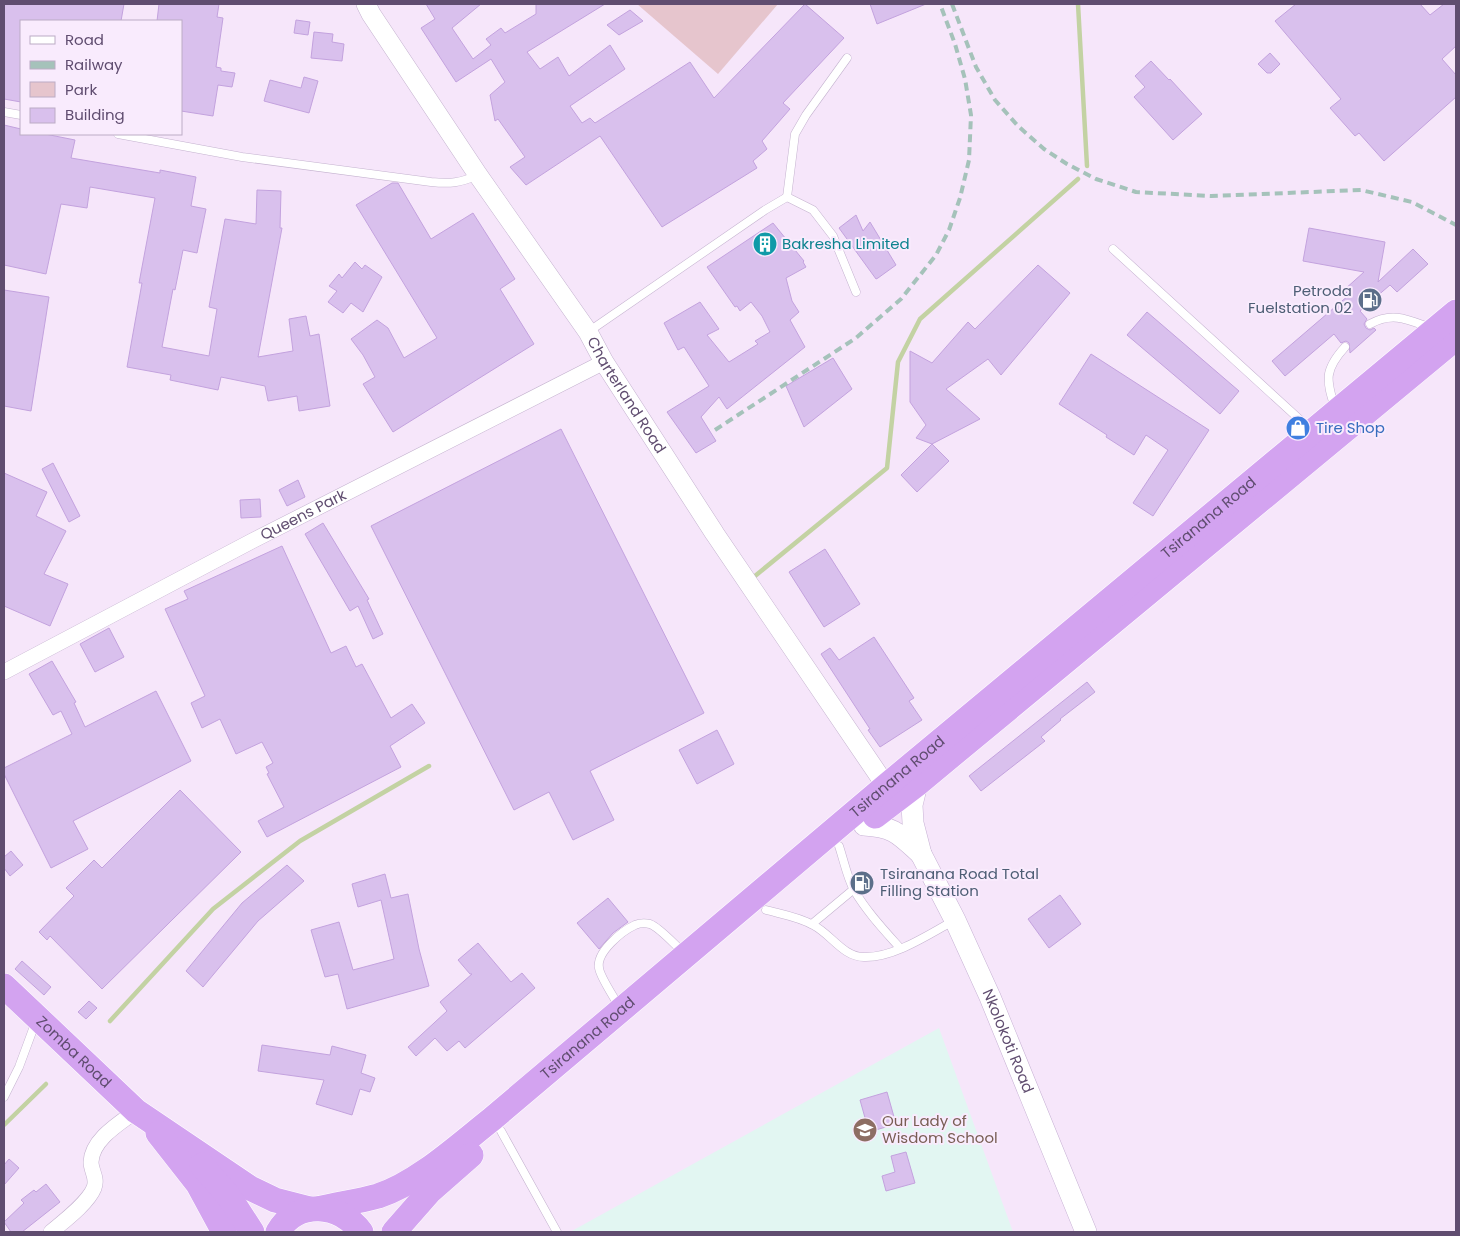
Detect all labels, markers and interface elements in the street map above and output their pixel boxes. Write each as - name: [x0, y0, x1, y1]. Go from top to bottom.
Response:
- legend: [20, 20, 182, 135]
- text: Road: [65, 29, 104, 50]
- text: Railway: [65, 54, 123, 75]
- text: Park: [65, 79, 97, 100]
- text: Building: [65, 104, 125, 125]
- building icon: Bakresha Limited: [752, 231, 778, 257]
- place label: Bakresha Limited: [782, 233, 910, 254]
- place label: Petroda Fuelstation 02: [1248, 280, 1352, 318]
- fuel station icon: Petroda Fuelstation 02: [1357, 287, 1383, 313]
- street label: Charterland Road: [582, 333, 671, 457]
- shop icon: Tire Shop: [1285, 415, 1311, 441]
- place label: Tire Shop: [1316, 417, 1385, 438]
- street label: Tsiranana Road: [1156, 472, 1260, 563]
- street label: Queens Park: [257, 484, 350, 545]
- street label: Tsiranana Road: [845, 731, 949, 822]
- place label: Tsiranana Road Total Filling Station: [880, 863, 1039, 901]
- fuel station icon: Tsiranana Road Total Filling Station: [849, 870, 875, 896]
- street label: Nkolokoti Road: [978, 985, 1039, 1096]
- street label: Tsiranana Road: [536, 992, 639, 1084]
- street label: Zomba Road: [32, 1011, 116, 1092]
- place label: Our Lady of Wisdom School: [882, 1110, 998, 1148]
- school or university icon: Our Lady of Wisdom School: [852, 1117, 878, 1143]

